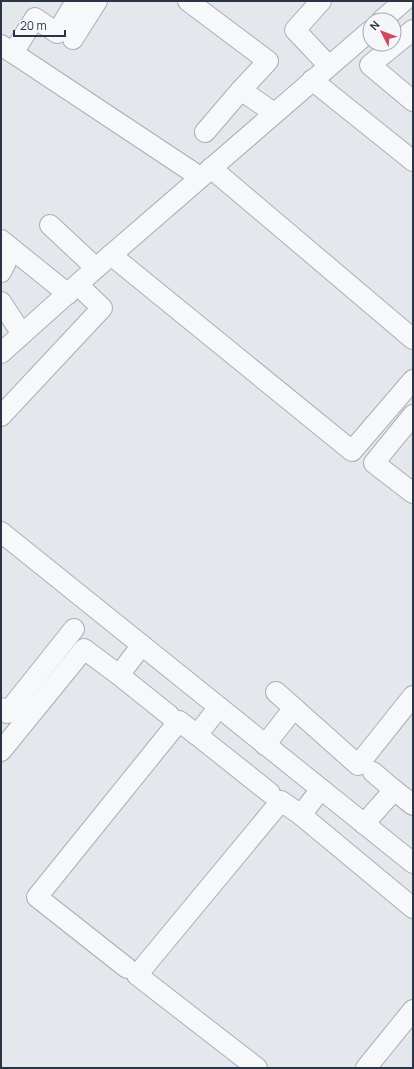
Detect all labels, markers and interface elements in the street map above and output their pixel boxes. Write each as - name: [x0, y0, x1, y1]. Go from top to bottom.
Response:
- scale bar: [14, 12, 65, 38]
- north arrow: [362, 12, 402, 52]
- text: 20 m: [20, 17, 47, 34]
- text: N: [366, 17, 382, 33]

